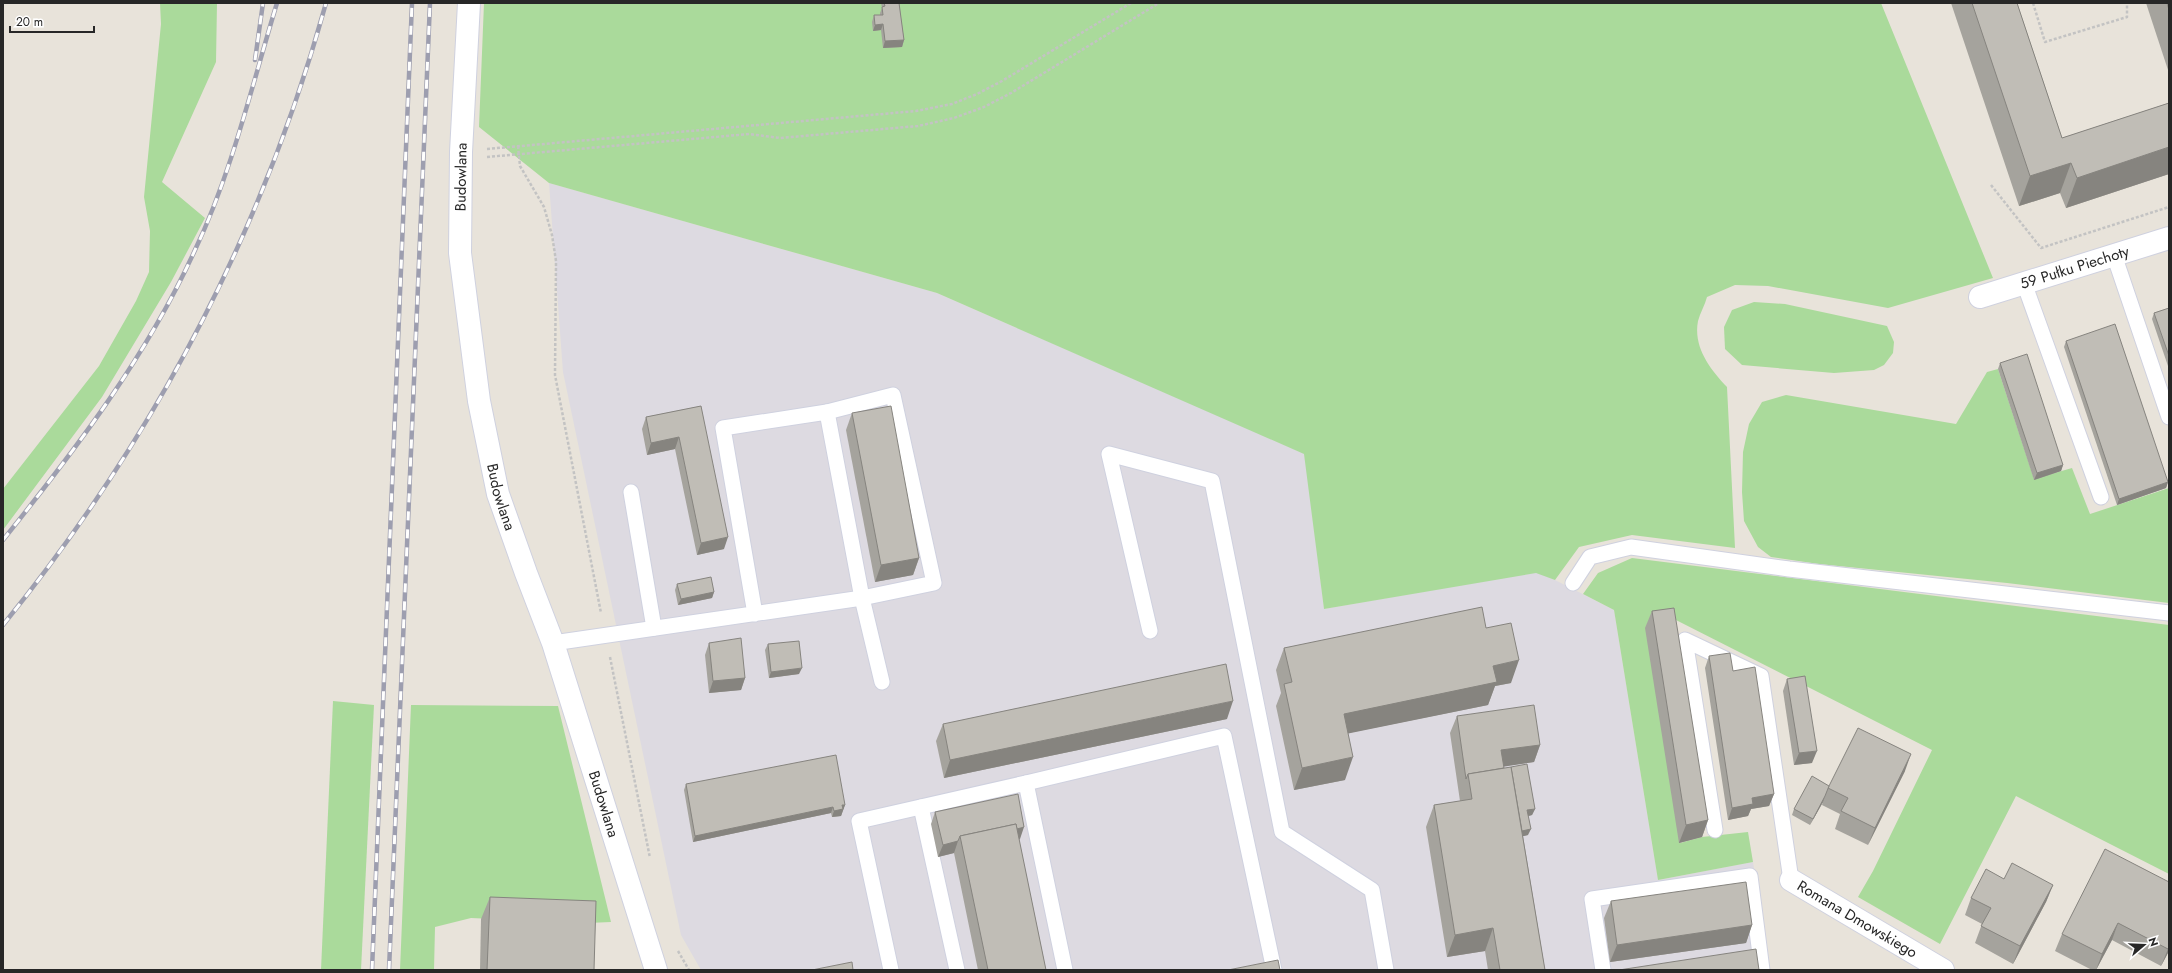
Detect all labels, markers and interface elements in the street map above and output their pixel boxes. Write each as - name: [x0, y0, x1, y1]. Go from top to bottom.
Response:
- scale bar: [10, 8, 94, 34]
- text: 20 m: [16, 13, 43, 31]
- street label: Budowlana: [449, 142, 473, 212]
- street label: 59 Pułku Piechoty: [2017, 240, 2132, 295]
- street label: Budowlana: [481, 462, 521, 534]
- street label: Budowlana: [583, 768, 625, 840]
- street label: Romana Dmowskiego: [1793, 875, 1922, 963]
- north arrow: [2124, 925, 2164, 965]
- text: N: [2144, 935, 2162, 948]

